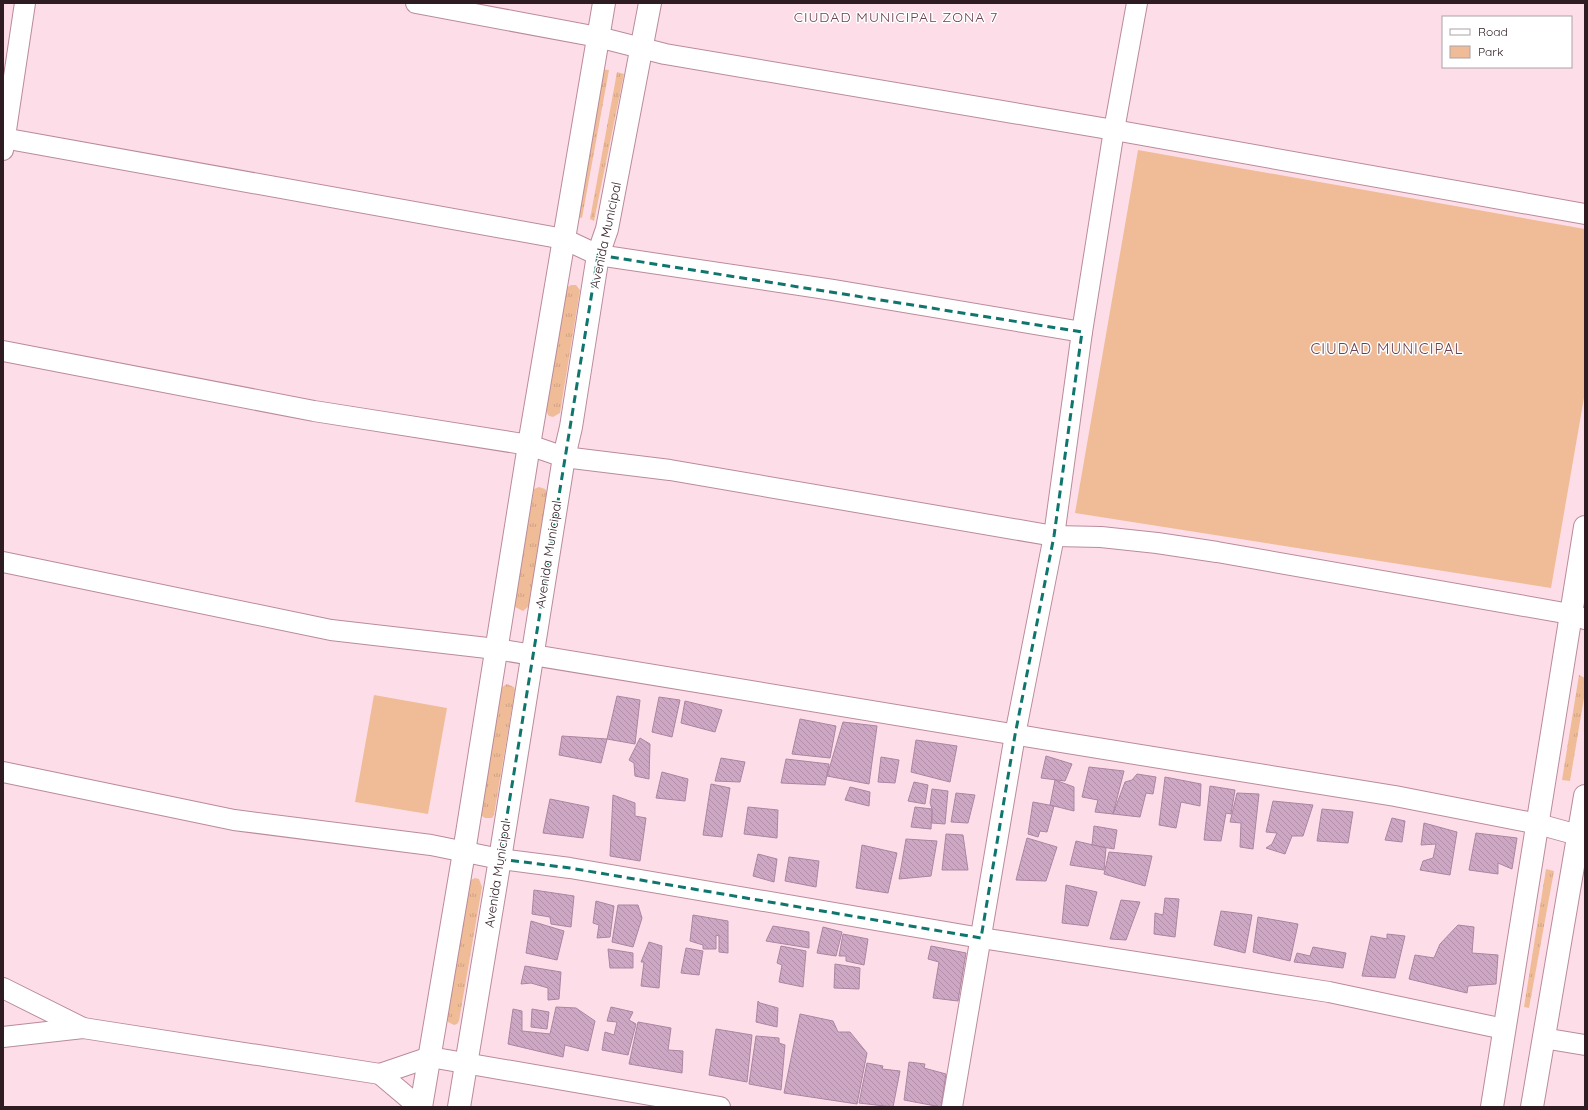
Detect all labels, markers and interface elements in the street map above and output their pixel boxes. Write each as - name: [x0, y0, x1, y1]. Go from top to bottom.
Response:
- district label: CIUDAD MUNICIPAL ZONA 7: [794, 8, 998, 26]
- legend: [1442, 16, 1572, 68]
- text: Road: [1478, 24, 1508, 39]
- text: Park: [1478, 44, 1503, 59]
- street label: Avenida Municipal: [586, 180, 624, 290]
- district label: CIUDAD MUNICIPAL: [1311, 339, 1463, 358]
- street label: Avenida Municipal: [532, 499, 564, 609]
- street label: Avenida Municipal: [481, 819, 513, 929]

